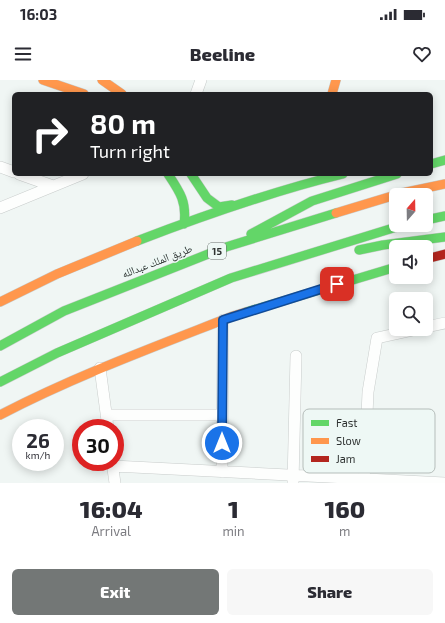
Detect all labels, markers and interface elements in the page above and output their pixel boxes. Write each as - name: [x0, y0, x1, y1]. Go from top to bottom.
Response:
- text: 16:03: [20, 5, 57, 23]
- icon: menu: [12, 43, 34, 65]
- text: Beeline: [190, 43, 255, 65]
- icon: heart: [411, 43, 433, 65]
- text: 80 m: [90, 106, 156, 140]
- icon: right: [24, 108, 76, 160]
- text: Turn right: [90, 140, 170, 162]
- north arrow: [389, 188, 433, 232]
- map controls: [389, 188, 433, 336]
- button: sound: [389, 240, 433, 284]
- street label: طريق الملك عبدالله: [120, 241, 194, 281]
- road number: 15: [208, 243, 226, 259]
- pin: [320, 267, 354, 301]
- icon: arrive: [326, 273, 348, 295]
- button: search: [389, 292, 433, 336]
- legend: [303, 409, 435, 473]
- text: Fast: [336, 416, 358, 429]
- speed limit sign: 30: [72, 419, 124, 471]
- position arrow: [201, 422, 243, 464]
- text: 26: [26, 428, 50, 452]
- text: Slow: [336, 434, 361, 447]
- text: km/h: [26, 449, 50, 461]
- text: Jam: [336, 452, 355, 465]
- text: 16:04: [80, 494, 143, 523]
- text: 1: [228, 494, 239, 523]
- text: 160: [324, 494, 365, 523]
- text: Arrival: [91, 523, 131, 539]
- text: min: [222, 523, 245, 539]
- text: m: [339, 523, 350, 539]
- button: Exit: [12, 569, 219, 615]
- button: Share: [227, 569, 433, 615]

